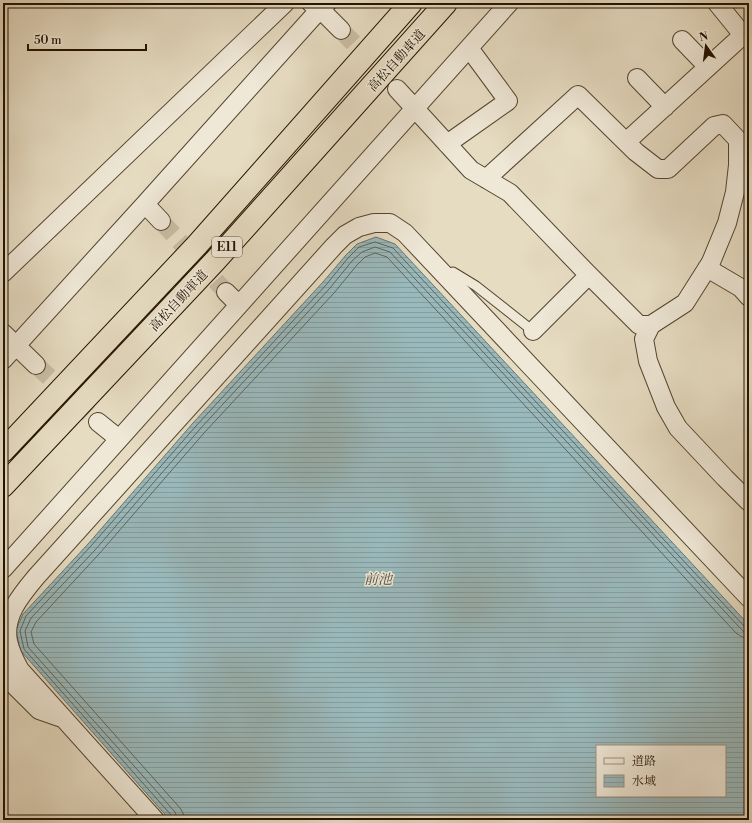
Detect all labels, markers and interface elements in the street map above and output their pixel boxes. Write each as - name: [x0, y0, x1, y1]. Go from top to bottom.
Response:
- scale bar: [28, 26, 146, 52]
- street label: 高松自動車道: [365, 26, 429, 95]
- north arrow: [686, 26, 726, 66]
- text: N: [698, 29, 710, 45]
- text: 50 m: [34, 33, 62, 48]
- road number: E11: [212, 237, 242, 257]
- street label: 高松自動車道: [146, 267, 211, 335]
- water label: 前池: [364, 571, 394, 589]
- legend: [596, 745, 726, 797]
- text: 道路: [632, 754, 656, 769]
- text: 水域: [632, 774, 656, 789]

